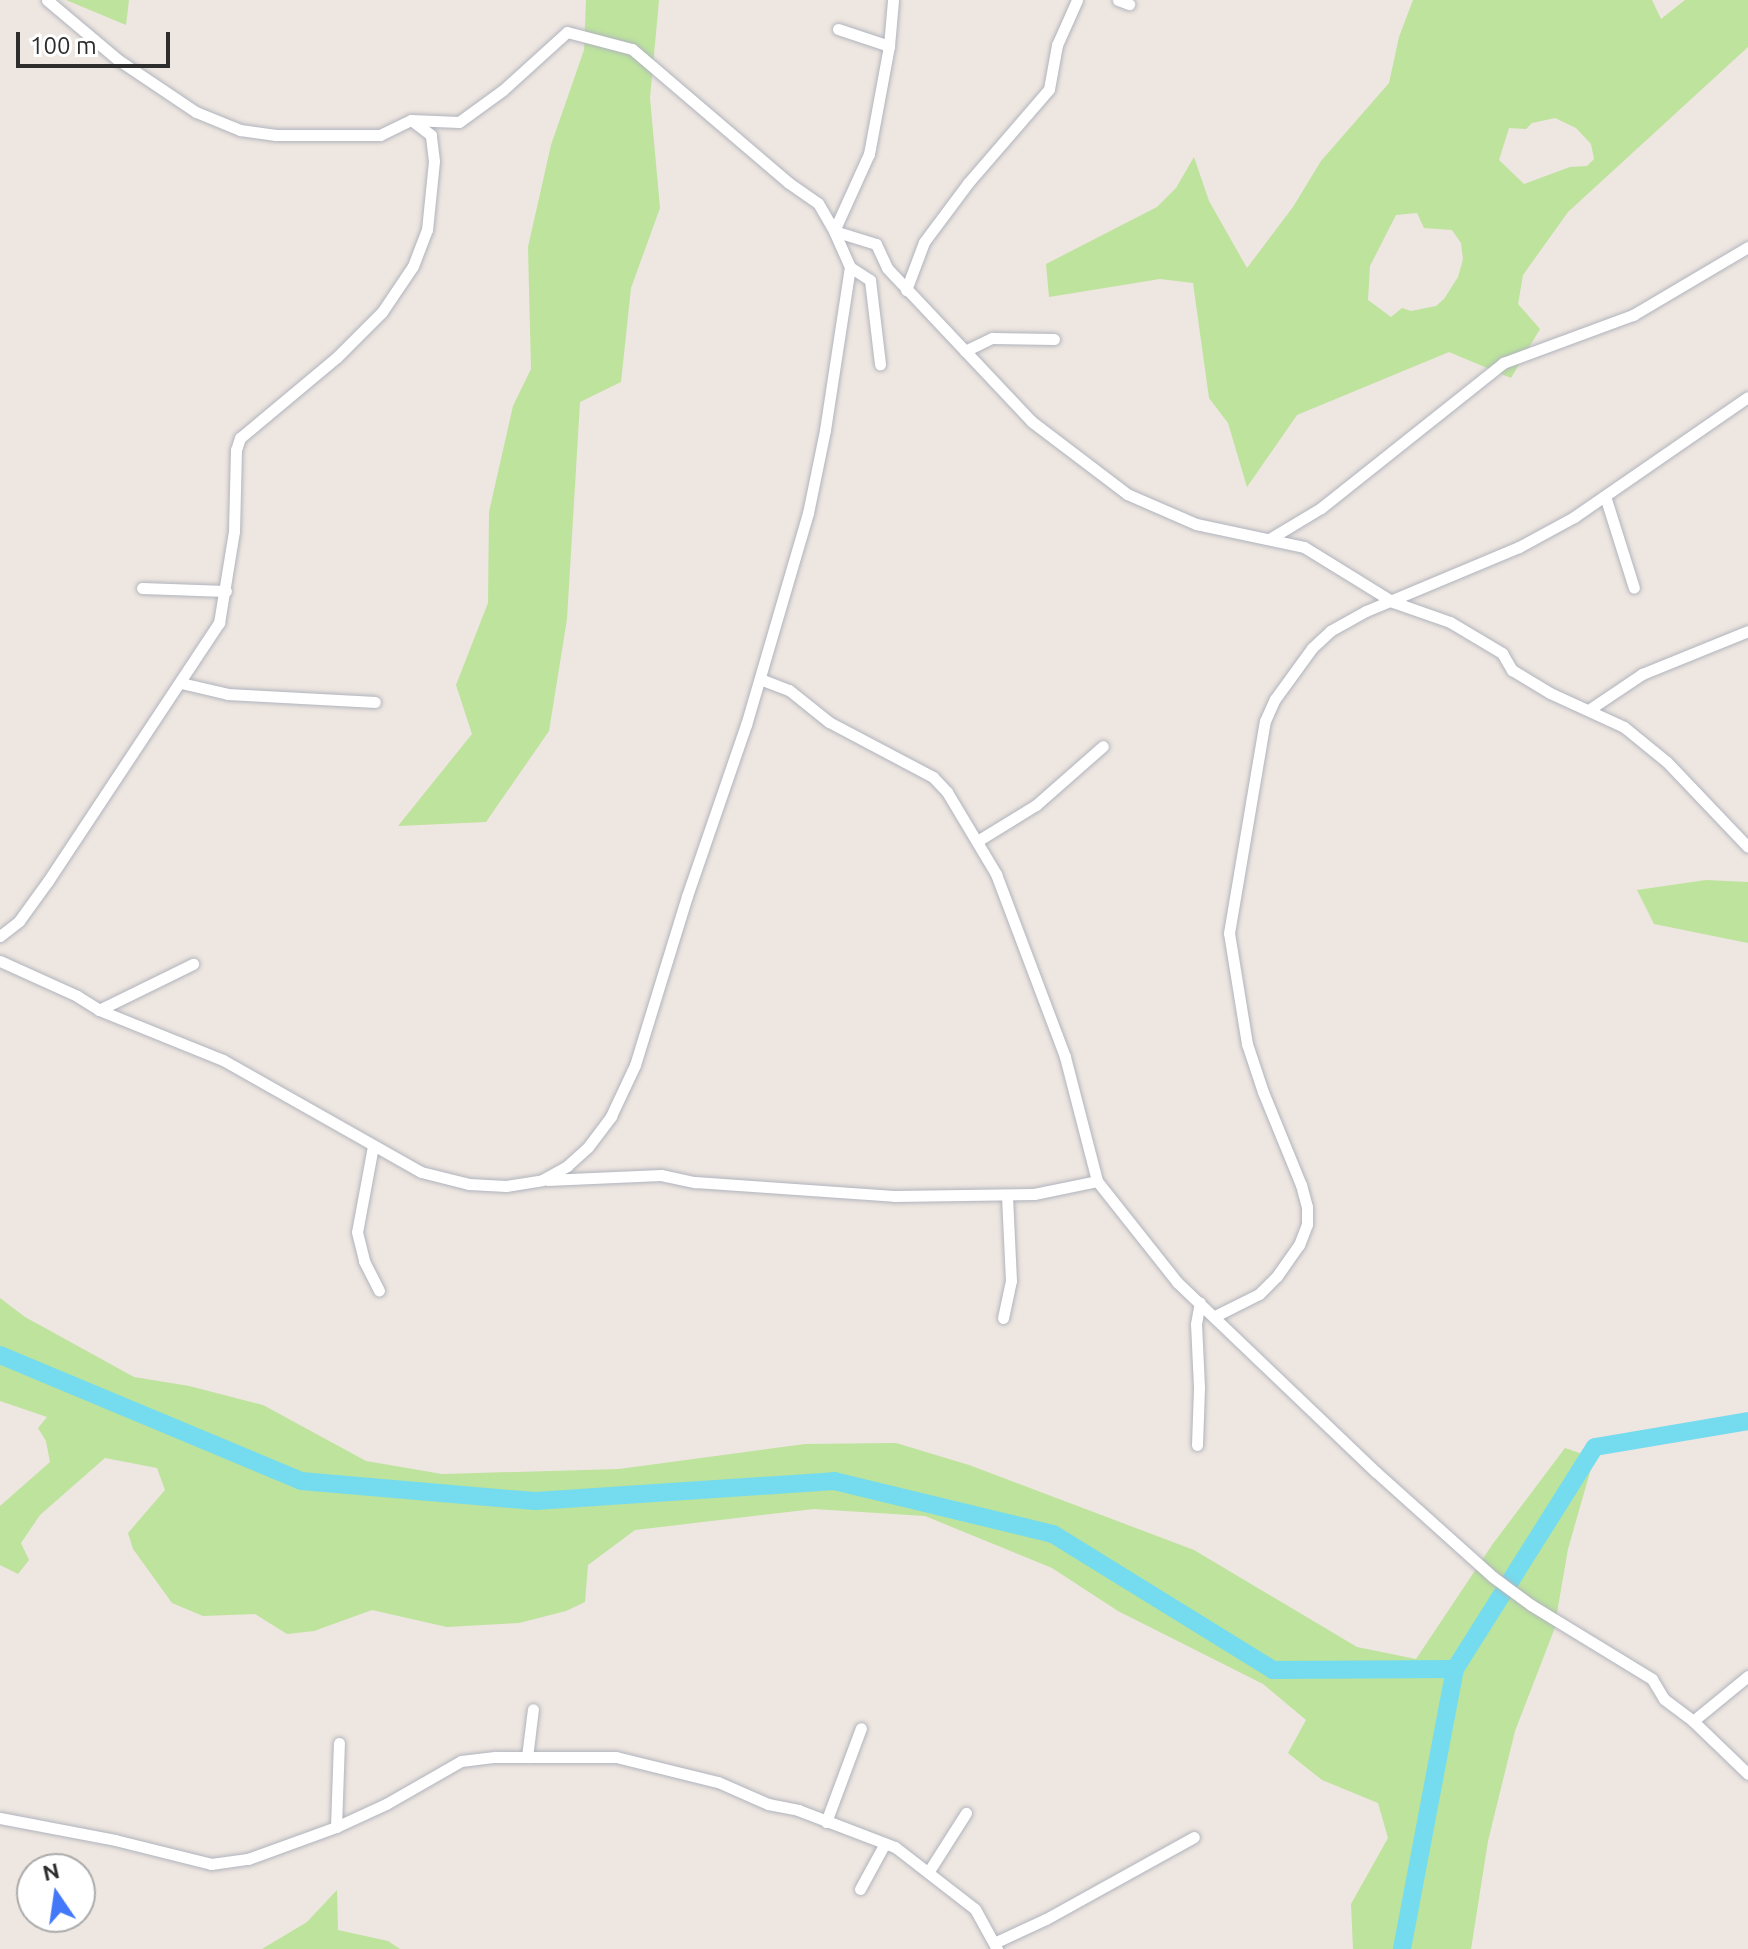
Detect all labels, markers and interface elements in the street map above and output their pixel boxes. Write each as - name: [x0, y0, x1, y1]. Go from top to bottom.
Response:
- scale bar: [20, 16, 174, 66]
- text: 100 m: [30, 32, 97, 59]
- north arrow: [16, 1853, 96, 1933]
- text: N: [40, 1857, 62, 1885]

